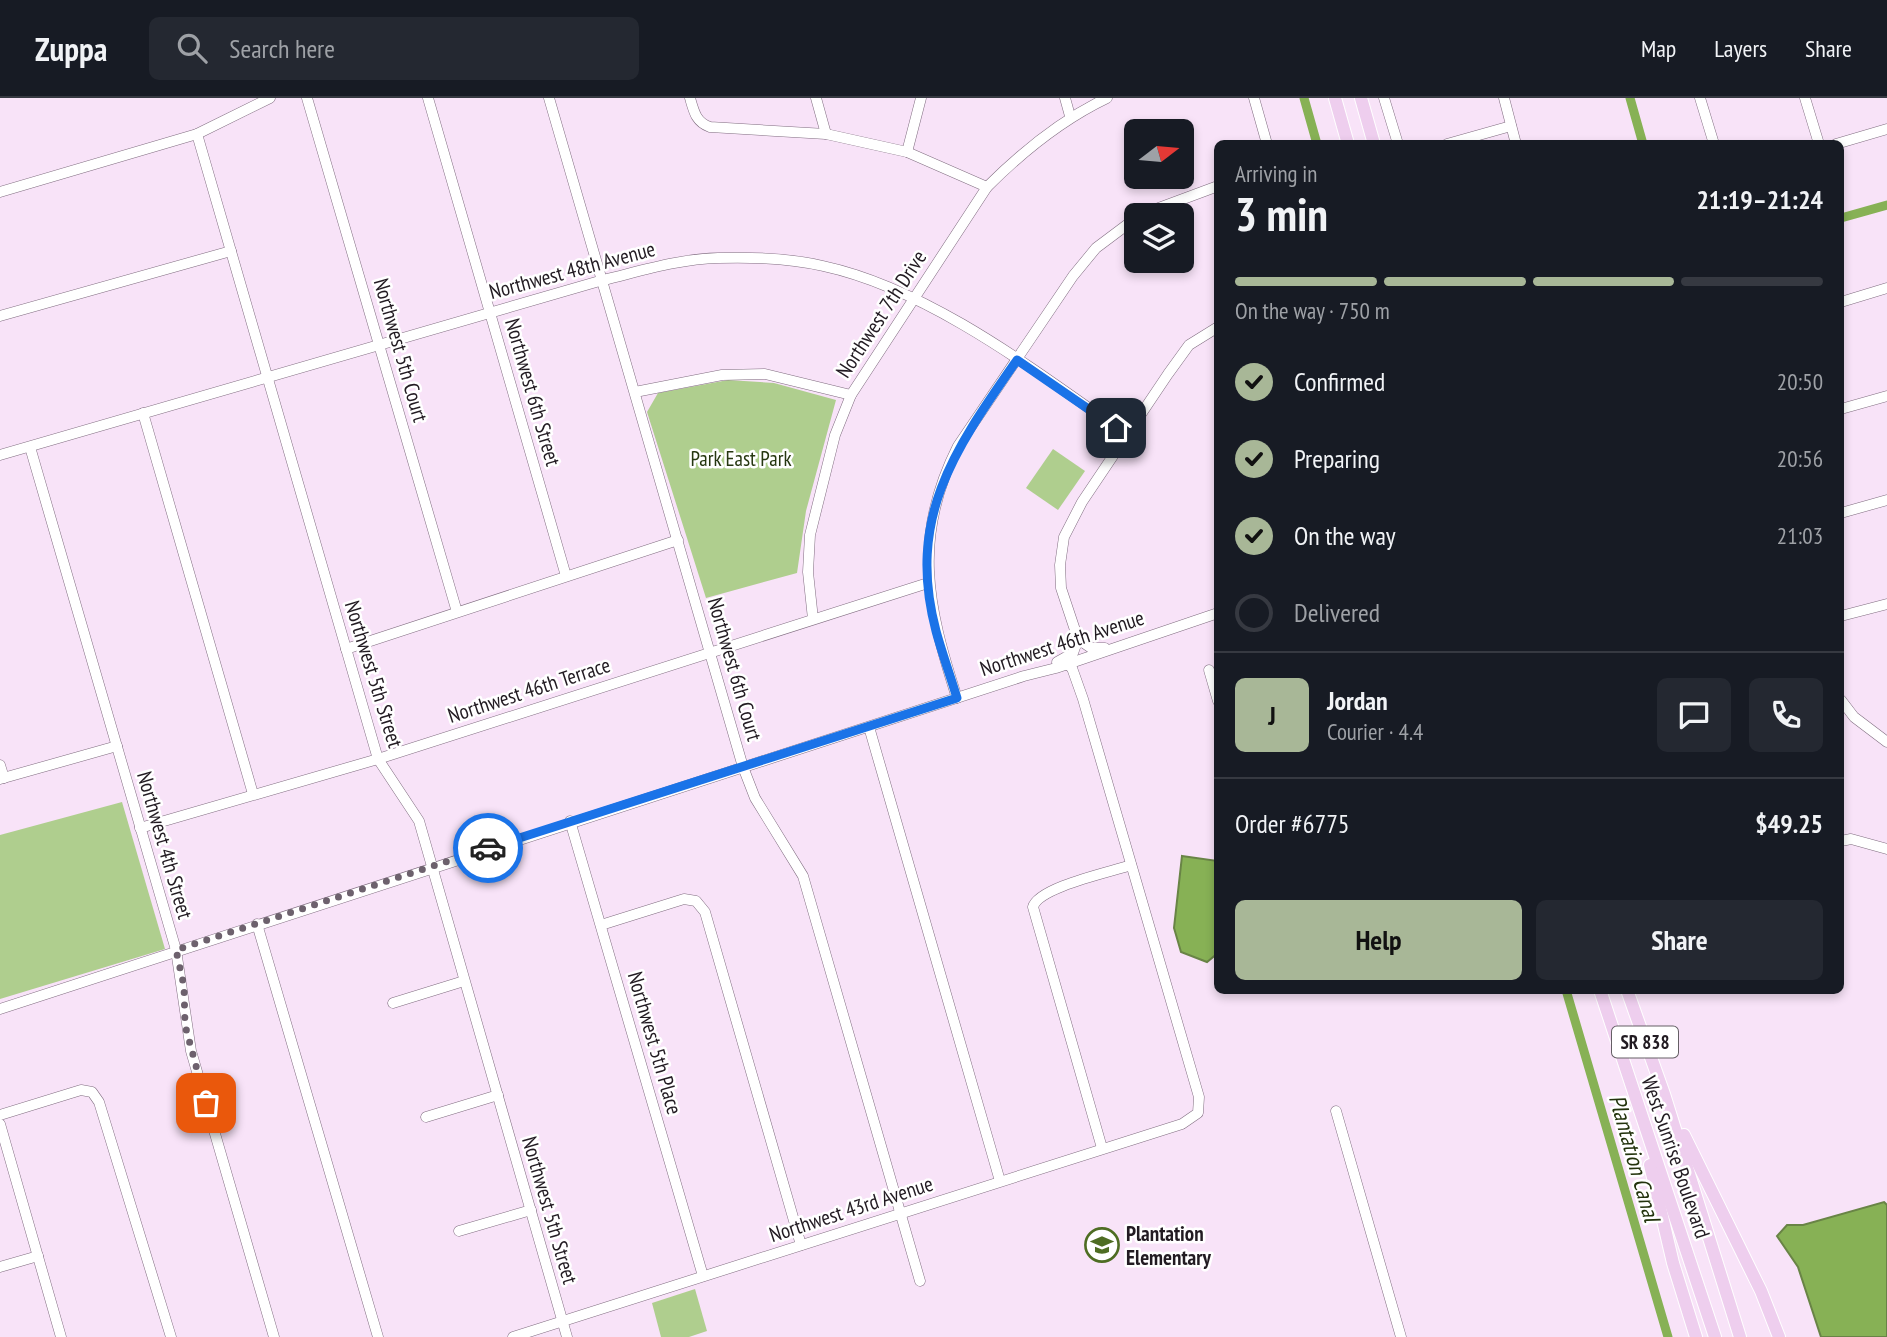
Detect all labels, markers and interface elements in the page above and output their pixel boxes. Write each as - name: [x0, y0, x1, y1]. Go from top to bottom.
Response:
- search box: [149, 17, 639, 80]
- text: Zuppa: [35, 27, 107, 70]
- icon: search: [173, 29, 211, 67]
- text: Search here: [229, 32, 335, 65]
- text: Map: [1641, 33, 1676, 64]
- text: Layers: [1714, 33, 1767, 64]
- text: Share: [1805, 33, 1852, 64]
- north arrow: [1124, 119, 1194, 189]
- map controls: [1124, 119, 1194, 273]
- text: Arriving in: [1235, 159, 1317, 188]
- text: 21:19–21:24: [1696, 183, 1823, 216]
- text: 3 min: [1235, 184, 1328, 244]
- button: layers: [1124, 203, 1194, 273]
- street label: Northwest 48th Avenue: [486, 235, 658, 305]
- street label: Northwest 7th Drive: [830, 245, 932, 383]
- street label: Northwest 5th Court: [368, 275, 434, 425]
- text: On the way · 750 m: [1235, 296, 1390, 325]
- street label: Northwest 6th Street: [499, 315, 567, 469]
- icon: check: [1235, 363, 1273, 401]
- text: Confirmed: [1294, 365, 1385, 398]
- text: 20:50: [1777, 367, 1823, 396]
- pin: [1086, 398, 1146, 458]
- icon: home: [1097, 409, 1135, 447]
- icon: check: [1235, 440, 1273, 478]
- text: Preparing: [1294, 442, 1380, 475]
- text: 20:56: [1777, 444, 1823, 473]
- park label: Park East Park: [690, 445, 792, 472]
- icon: check: [1235, 517, 1273, 555]
- text: On the way: [1294, 519, 1396, 552]
- text: 21:03: [1777, 521, 1823, 550]
- street label: Northwest 6th Court: [702, 594, 768, 744]
- text: Delivered: [1294, 596, 1380, 629]
- street label: Northwest 5th Street: [339, 597, 409, 751]
- street label: Northwest 46th Avenue: [977, 604, 1147, 682]
- street label: Northwest 46th Terrace: [444, 651, 614, 729]
- button: chat: [1657, 678, 1731, 752]
- button: phone: [1749, 678, 1823, 752]
- text: Jordan: [1327, 684, 1388, 717]
- text: J: [1268, 699, 1276, 732]
- text: Courier · 4.4: [1327, 717, 1423, 746]
- street label: Northwest 4th Street: [131, 768, 199, 922]
- text: Order #6775: [1235, 807, 1350, 840]
- text: $49.25: [1755, 807, 1823, 840]
- courier: [453, 813, 523, 883]
- icon: car: [469, 829, 507, 867]
- button: Help: [1235, 900, 1522, 980]
- button: Share: [1536, 900, 1823, 980]
- street label: Northwest 5th Place: [622, 968, 688, 1118]
- road number: SR 838: [1612, 1026, 1678, 1058]
- street label: West Sunrise Boulevard: [1636, 1072, 1716, 1242]
- pin: [176, 1073, 236, 1133]
- icon: bag: [187, 1084, 225, 1122]
- water label: Plantation Canal: [1603, 1091, 1668, 1227]
- street label: Northwest 5th Street: [516, 1133, 584, 1287]
- street label: Northwest 43rd Avenue: [766, 1170, 936, 1248]
- place label: Plantation Elementary: [1126, 1220, 1211, 1271]
- school or university icon: Plantation Elementary: [1083, 1226, 1121, 1264]

